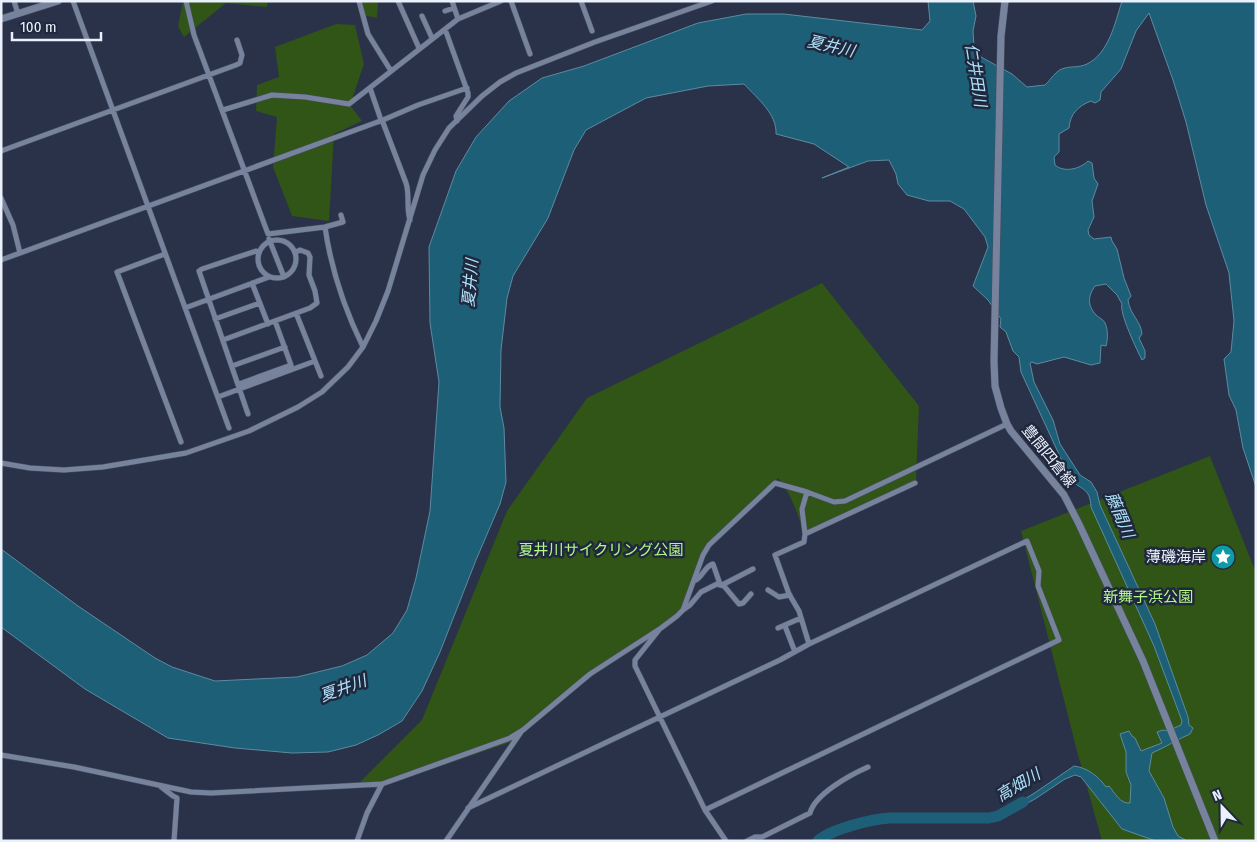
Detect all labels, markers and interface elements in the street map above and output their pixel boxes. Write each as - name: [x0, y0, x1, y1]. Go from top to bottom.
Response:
- scale bar: [12, 10, 101, 42]
- text: 100 m: [20, 18, 57, 36]
- water label: 夏井川: [805, 31, 858, 61]
- water label: 仁井田川: [962, 42, 991, 110]
- water label: 夏井川: [458, 256, 482, 308]
- street label: 豊間四倉線: [1018, 421, 1080, 491]
- water label: 藤間川: [1102, 489, 1139, 543]
- park label: 夏井川サイクリング公園: [519, 541, 683, 559]
- place icon: 薄磯海岸: [1210, 544, 1236, 570]
- place label: 薄磯海岸: [1146, 548, 1206, 566]
- park label: 新舞子浜公園: [1103, 588, 1193, 606]
- water label: 夏井川: [317, 670, 371, 705]
- water label: 高畑川: [993, 763, 1045, 806]
- north arrow: [1197, 782, 1247, 832]
- text: N: [1210, 786, 1224, 805]

